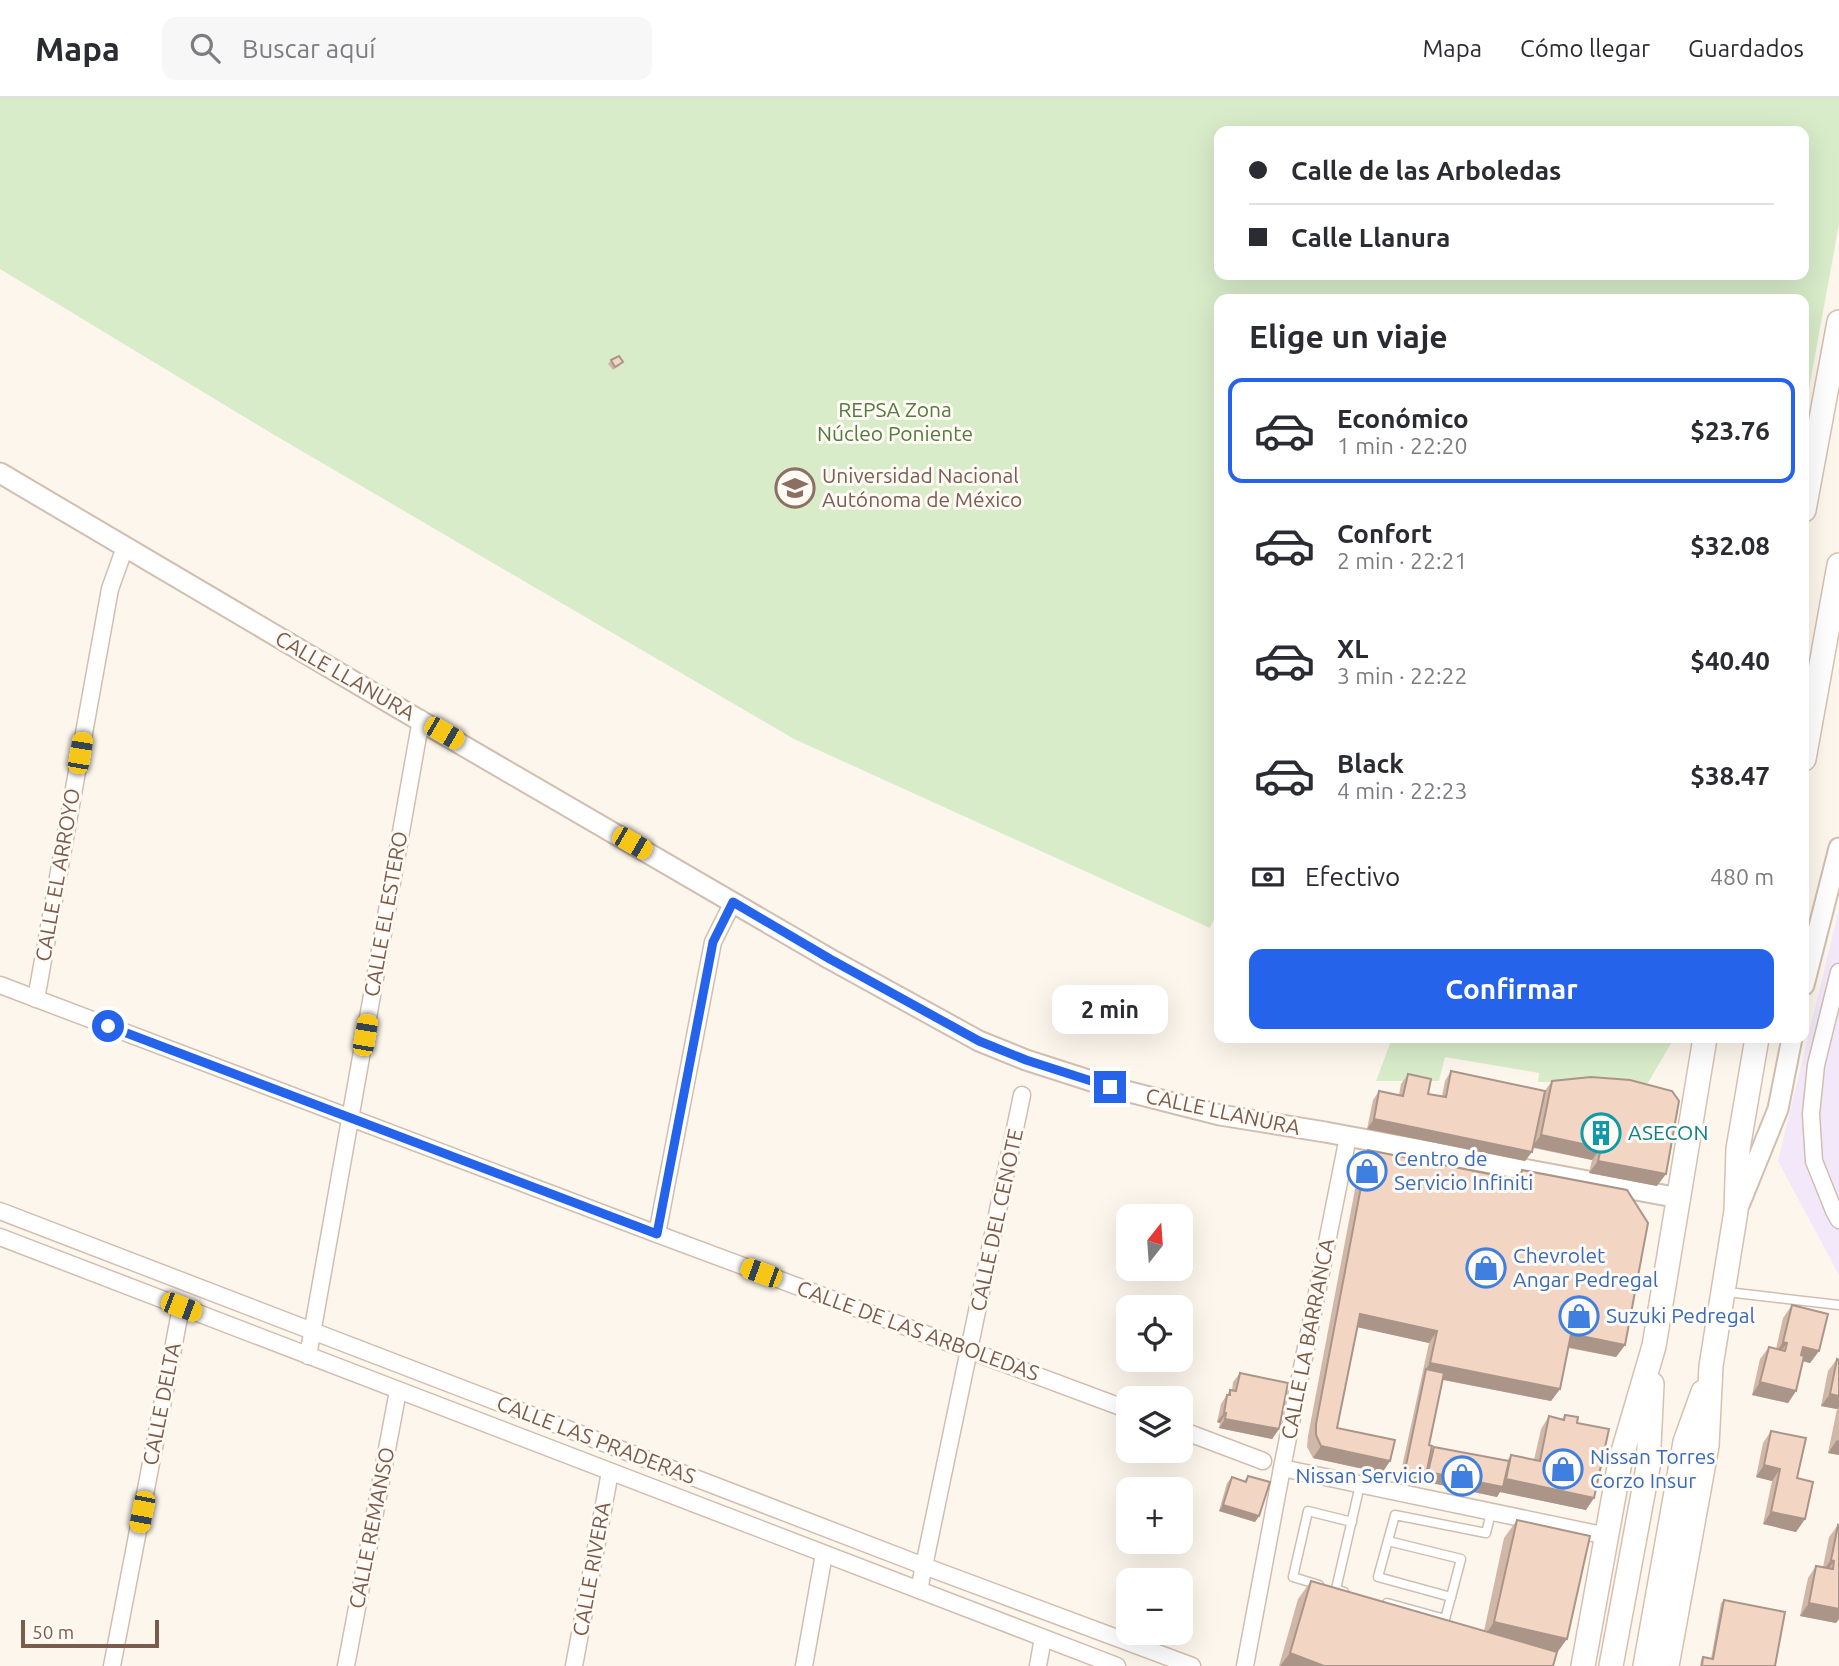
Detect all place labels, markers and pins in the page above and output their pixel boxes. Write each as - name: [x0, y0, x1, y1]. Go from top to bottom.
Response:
- place label: Universidad Nacional Autónoma de México: [822, 463, 1022, 511]
- school or university icon: Universidad Nacional Autónoma de México: [774, 467, 816, 509]
- building icon: ASECON: [1580, 1112, 1622, 1154]
- place label: ASECON: [1628, 1120, 1708, 1144]
- place label: Centro de Servicio Infiniti: [1394, 1146, 1533, 1194]
- shop icon: Centro de Servicio Infiniti: [1346, 1150, 1388, 1192]
- place label: Chevrolet Angar Pedregal: [1513, 1243, 1658, 1291]
- shop icon: Chevrolet Angar Pedregal: [1465, 1247, 1507, 1289]
- shop icon: Suzuki Pedregal: [1558, 1295, 1600, 1337]
- place label: Suzuki Pedregal: [1606, 1303, 1755, 1327]
- place label: Nissan Torres Corzo Insur: [1590, 1444, 1715, 1492]
- shop icon: Nissan Torres Corzo Insur: [1542, 1448, 1584, 1490]
- shop icon: Nissan Servicio: [1441, 1455, 1483, 1497]
- place label: Nissan Servicio: [1296, 1463, 1435, 1487]

